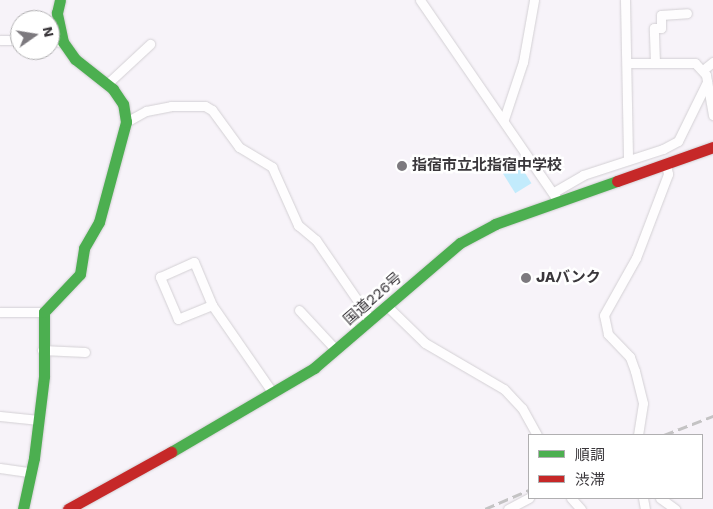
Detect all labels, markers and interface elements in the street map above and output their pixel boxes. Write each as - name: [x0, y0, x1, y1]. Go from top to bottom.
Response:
- north arrow: [10, 10, 60, 60]
- text: N: [40, 25, 58, 39]
- place label: 指宿市立北指宿中学校: [412, 157, 562, 175]
- marker: 指宿市立北指宿中学校: [396, 160, 408, 172]
- street label: 国道226号: [340, 269, 406, 329]
- place label: JAバンク: [536, 269, 600, 287]
- marker: JAバンク: [520, 272, 532, 284]
- legend: [528, 434, 703, 499]
- text: 順調: [575, 446, 605, 464]
- text: 渋滞: [575, 471, 605, 489]

